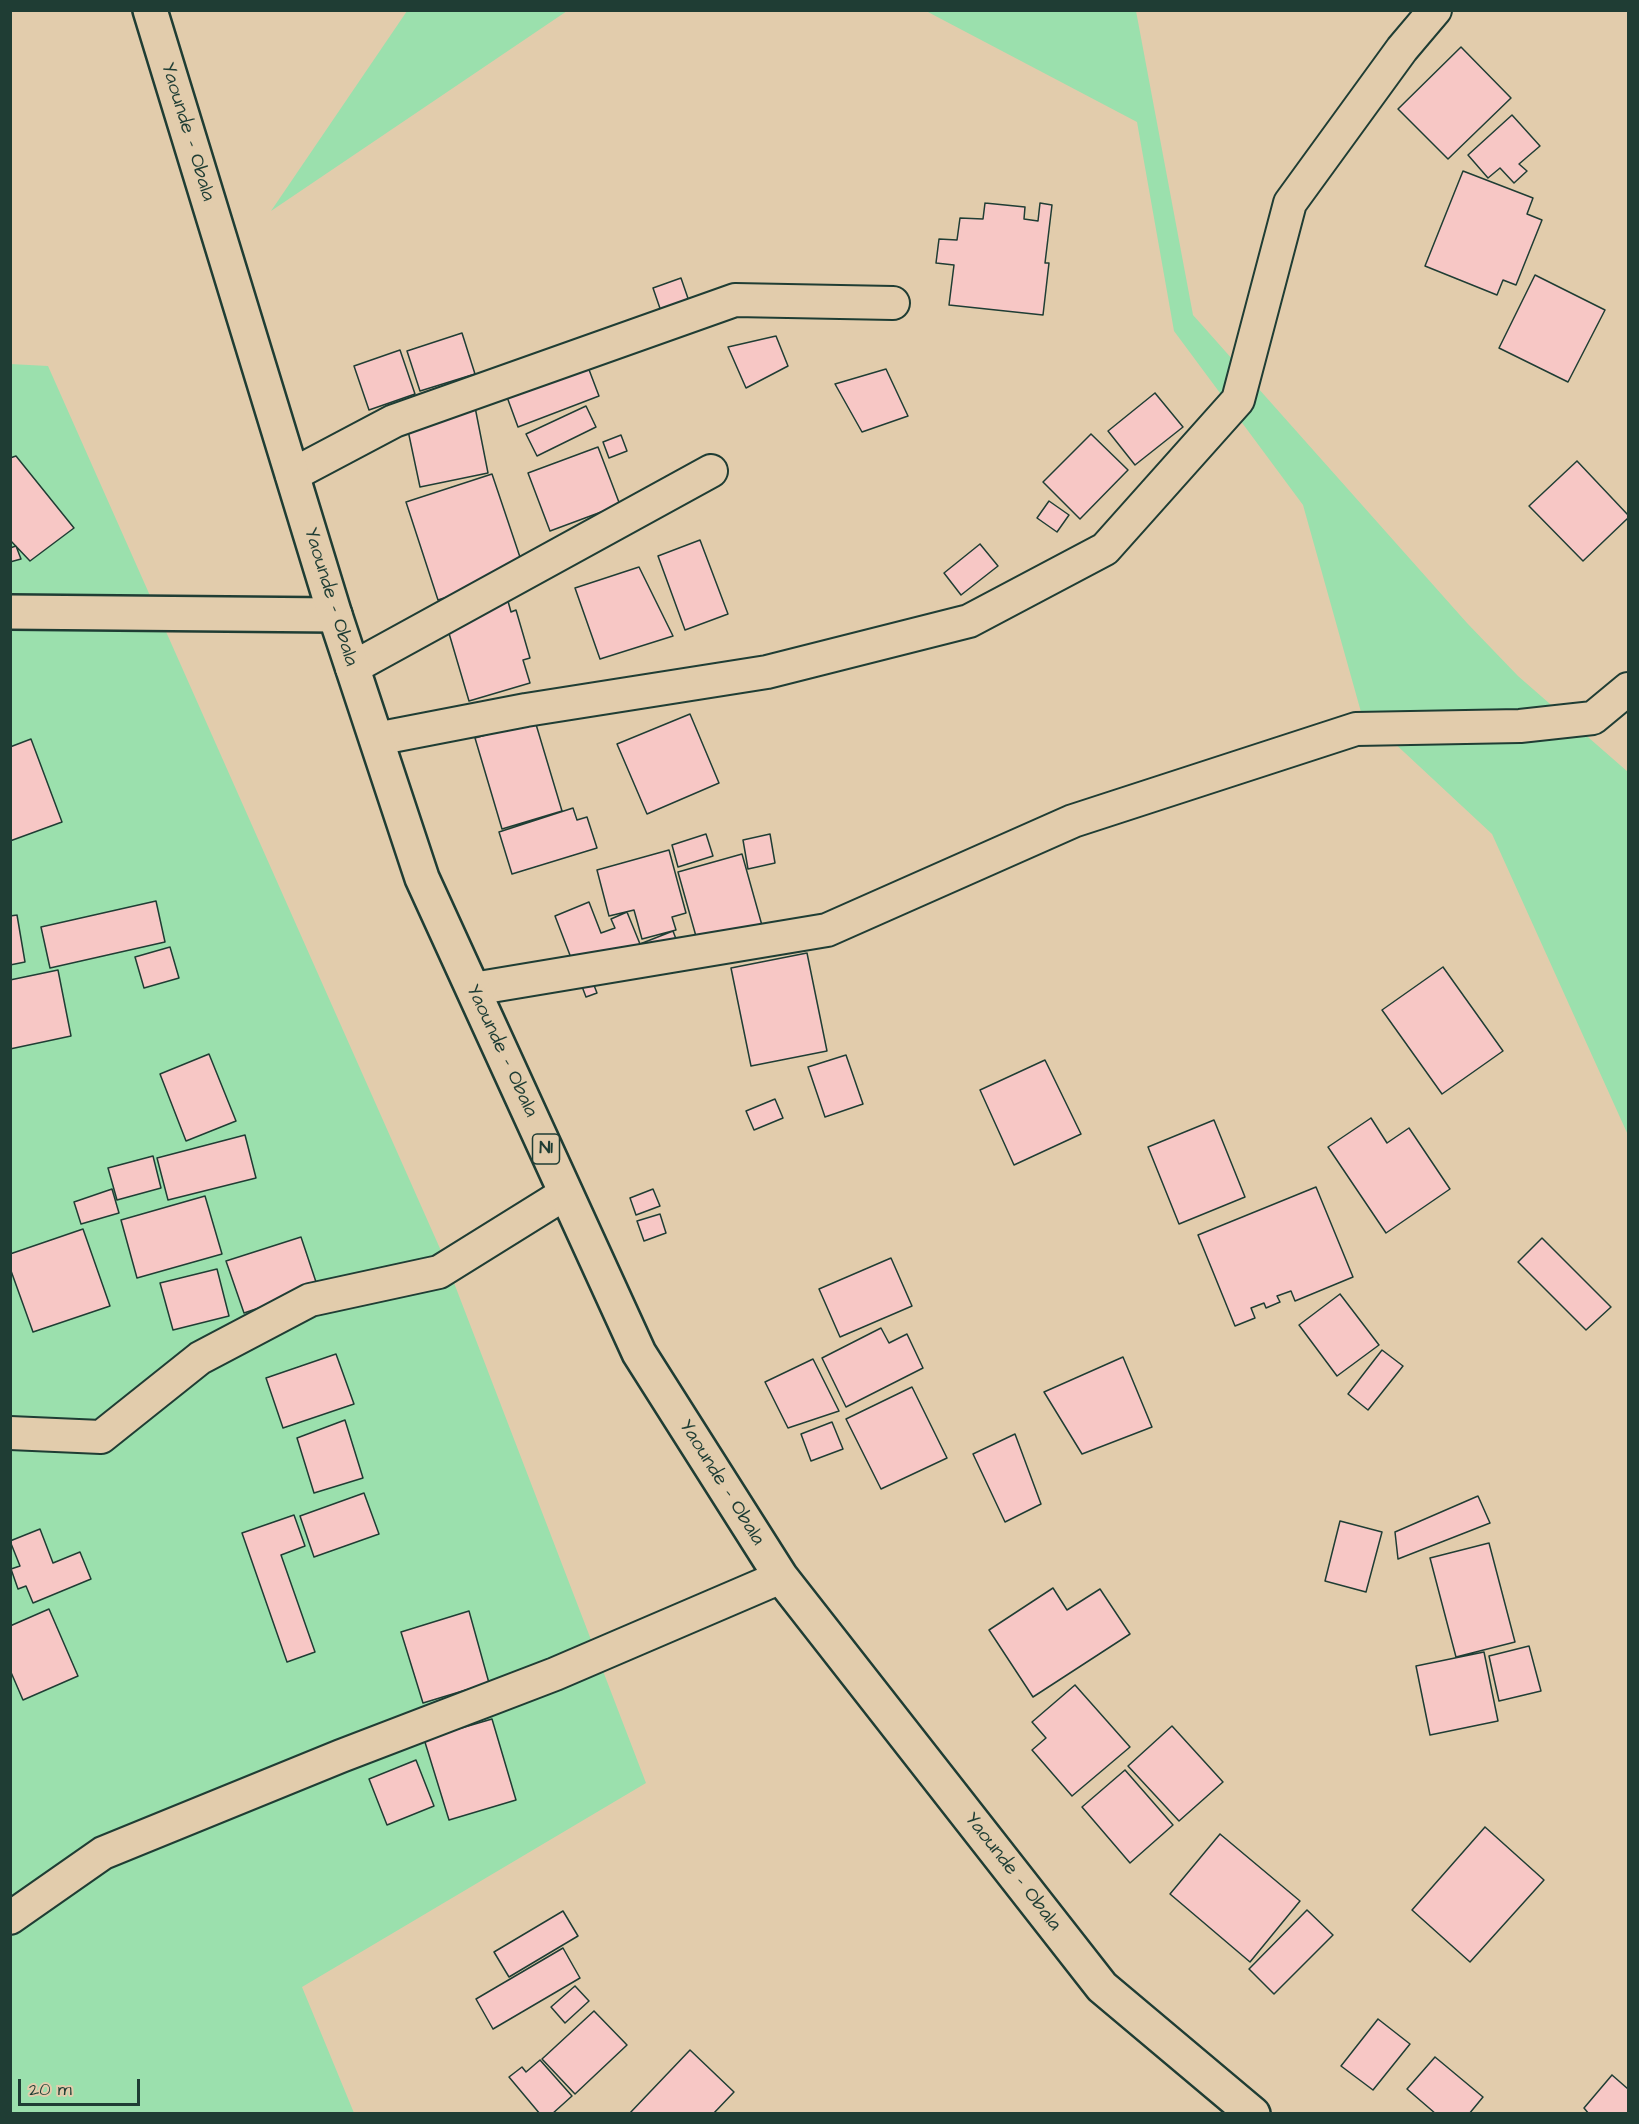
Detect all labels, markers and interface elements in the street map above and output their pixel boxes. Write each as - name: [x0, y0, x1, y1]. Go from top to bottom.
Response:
- street label: Yaounde - Obala: [155, 60, 219, 204]
- street label: Yaounde - Obala: [298, 525, 362, 669]
- street label: Yaounde - Obala: [460, 981, 542, 1121]
- road number: N1: [532, 1134, 560, 1164]
- street label: Yaounde - Obala: [673, 1416, 769, 1550]
- street label: Yaounde - Obala: [958, 1808, 1066, 1936]
- scale bar: [21, 2067, 142, 2105]
- text: 20 m: [29, 2077, 72, 2102]

